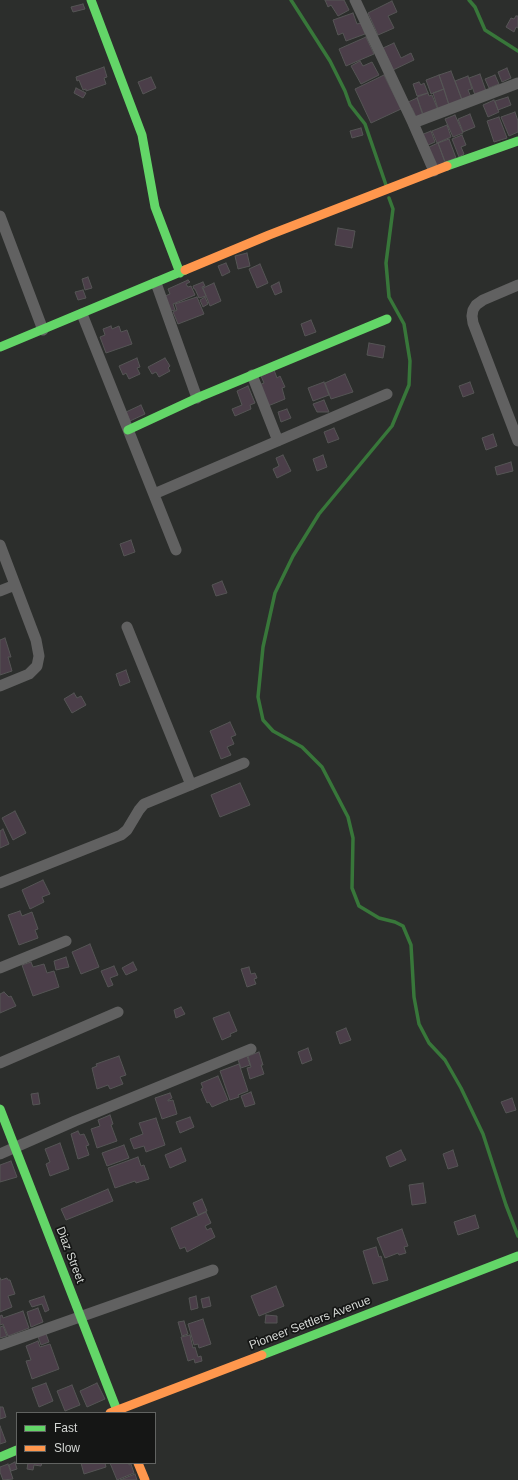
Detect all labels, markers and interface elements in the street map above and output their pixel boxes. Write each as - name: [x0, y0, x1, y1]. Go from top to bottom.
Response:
- street label: Diaz Street: [53, 1225, 87, 1285]
- street label: Pioneer Settlers Avenue: [247, 1293, 373, 1353]
- legend: [16, 1412, 156, 1464]
- text: Fast: [54, 1421, 77, 1435]
- text: Slow: [54, 1441, 80, 1455]

